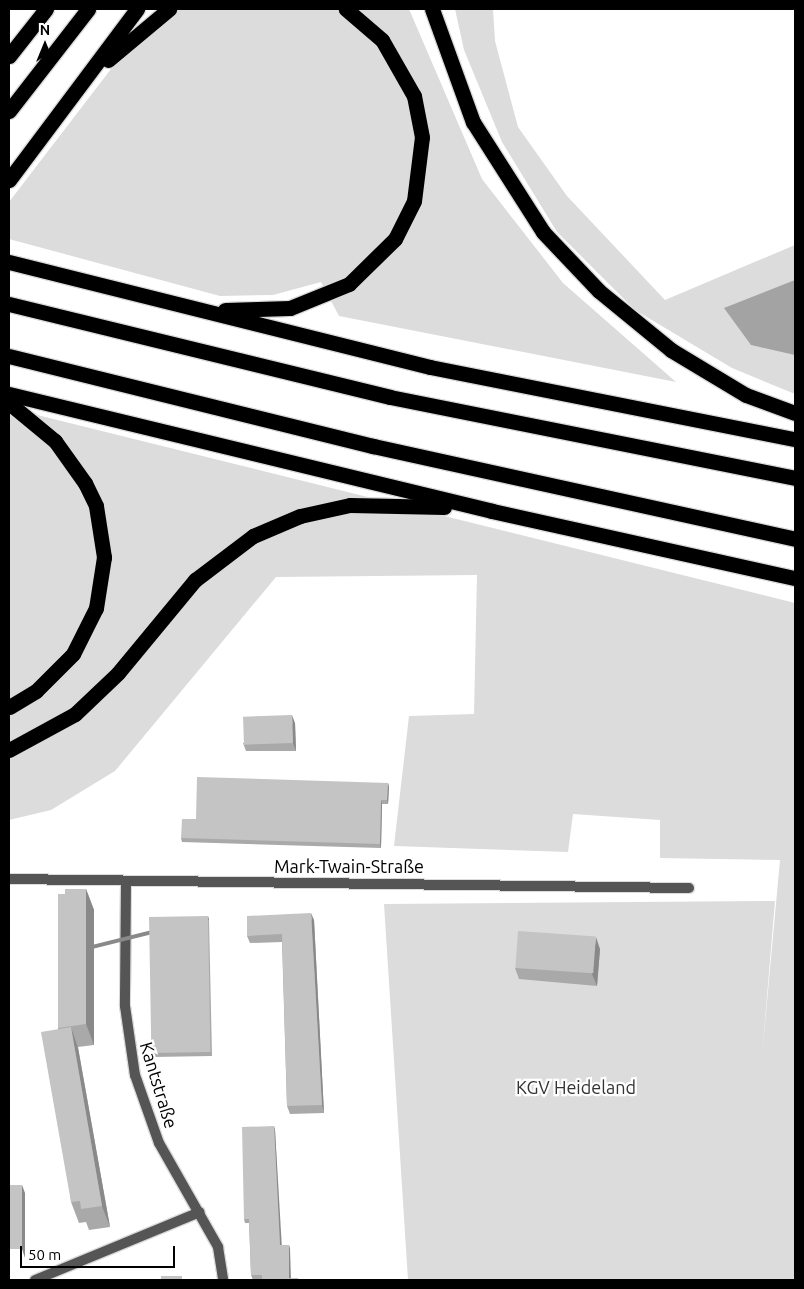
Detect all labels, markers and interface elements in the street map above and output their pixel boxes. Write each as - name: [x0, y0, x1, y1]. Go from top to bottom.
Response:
- north arrow: [20, 20, 70, 70]
- text: N: [40, 22, 50, 38]
- street label: Mark-Twain-Straße: [274, 855, 424, 877]
- street label: Kantstraße: [136, 1039, 182, 1131]
- park label: KGV Heideland: [516, 1076, 636, 1098]
- scale bar: [22, 1236, 178, 1268]
- text: 50 m: [28, 1246, 61, 1263]

